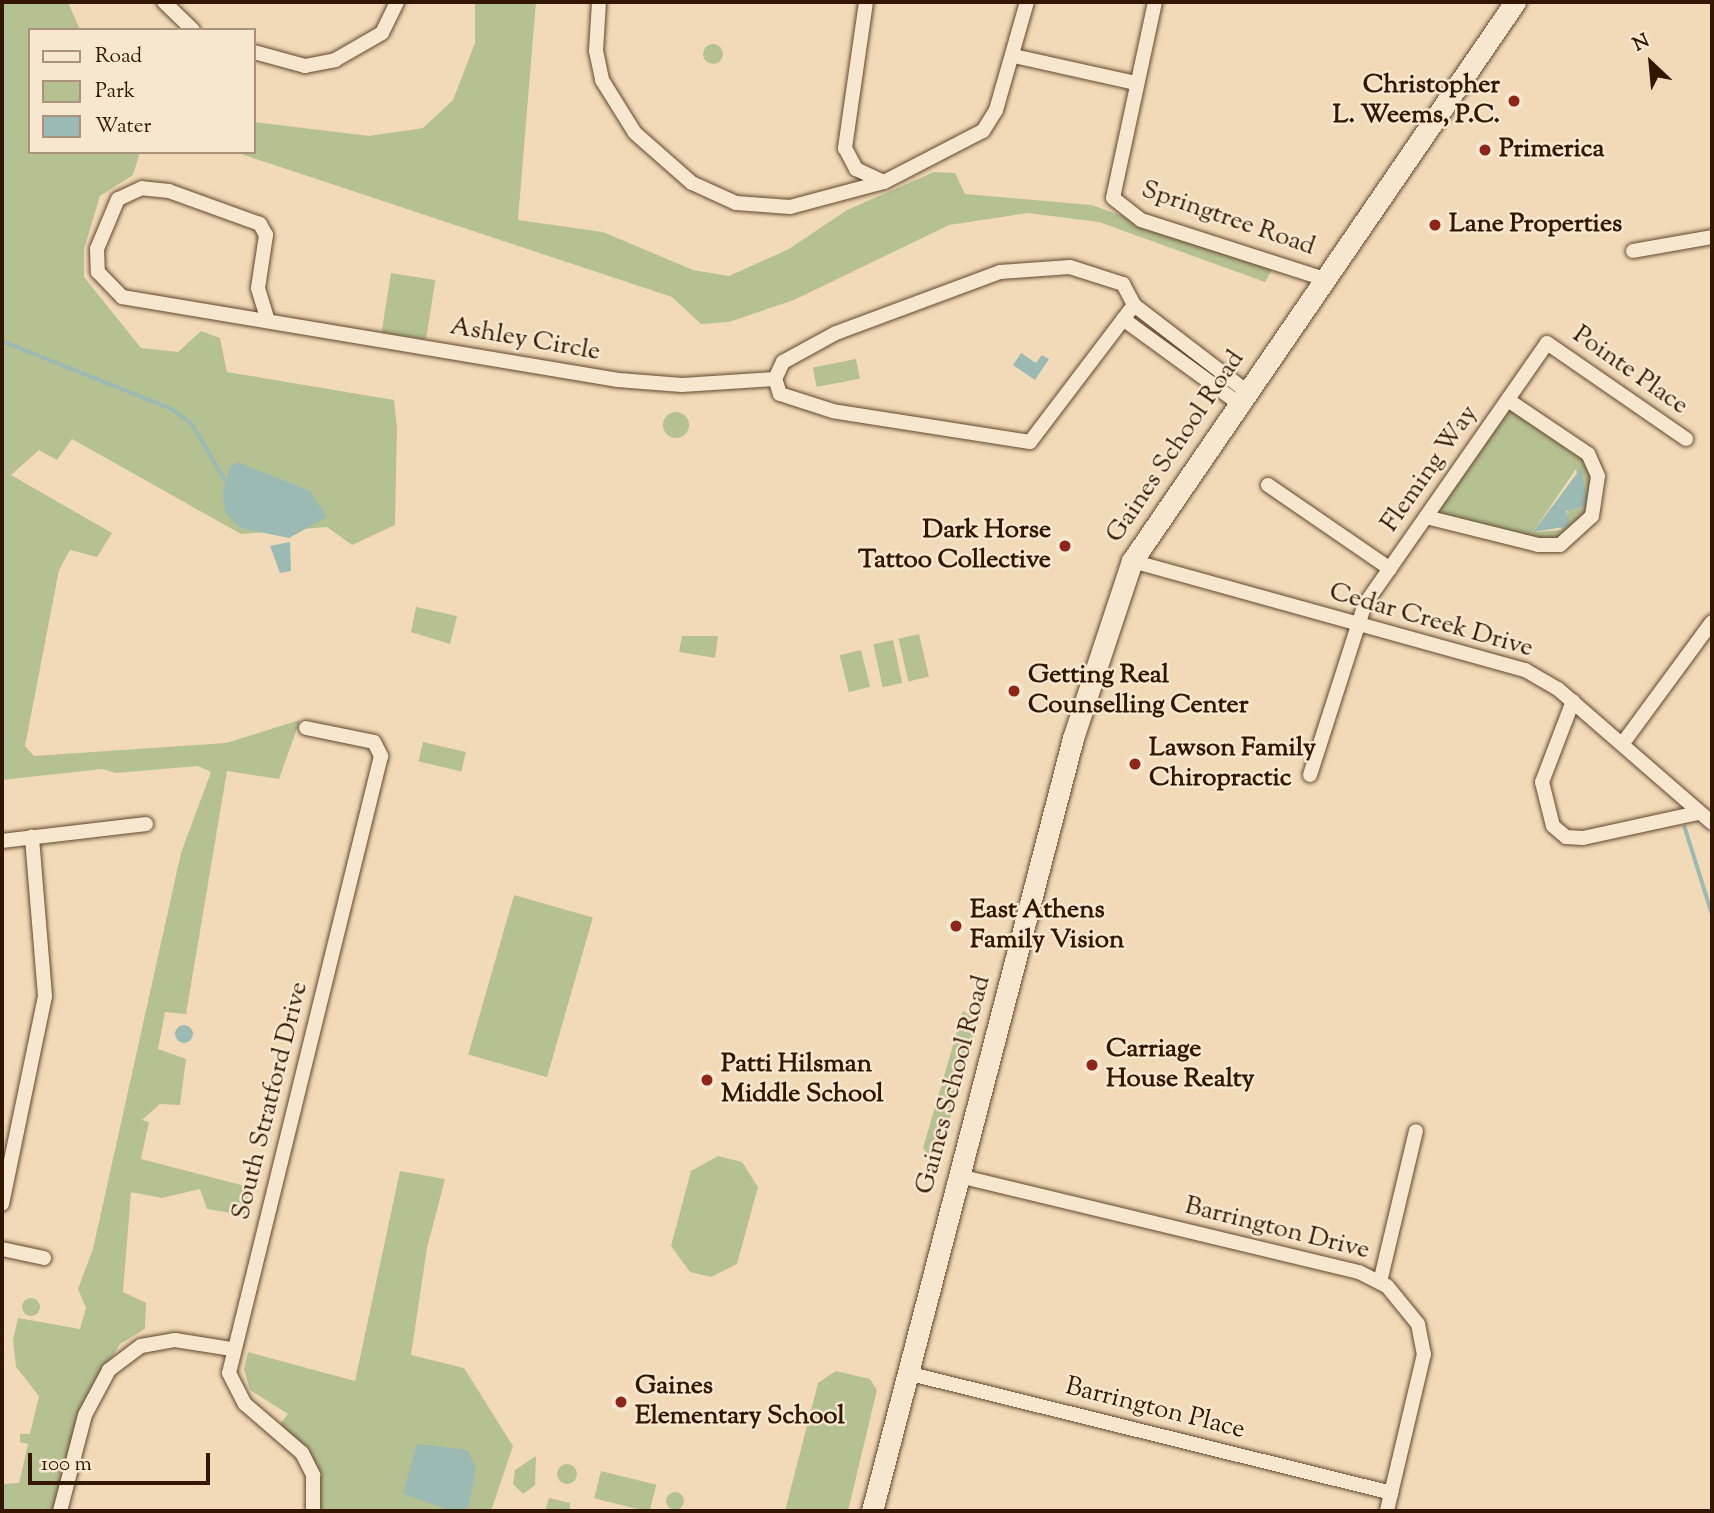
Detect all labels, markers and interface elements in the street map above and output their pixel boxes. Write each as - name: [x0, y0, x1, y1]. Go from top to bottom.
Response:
- legend: [28, 28, 256, 154]
- north arrow: [1616, 28, 1686, 98]
- text: N: [1629, 28, 1654, 59]
- text: Road: [95, 42, 142, 72]
- place label: Christopher L. Weems, P.C.: [1333, 70, 1500, 132]
- text: Park: [95, 77, 135, 107]
- marker: Christopher L. Weems, P.C.: [1506, 93, 1522, 109]
- text: Water: [95, 112, 151, 142]
- place label: Primerica: [1499, 134, 1605, 166]
- marker: Primerica: [1477, 142, 1493, 158]
- street label: Springtree Road: [1137, 175, 1319, 263]
- place label: Lane Properties: [1449, 209, 1622, 241]
- marker: Lane Properties: [1427, 217, 1443, 233]
- street label: Ashley Circle: [447, 311, 603, 369]
- street label: Pointe Place: [1566, 320, 1694, 422]
- street label: Gaines School Road: [1100, 345, 1252, 549]
- street label: Fleming Way: [1375, 400, 1485, 538]
- place label: Dark Horse Tattoo Collective: [858, 515, 1051, 576]
- marker: Dark Horse Tattoo Collective: [1057, 538, 1073, 554]
- street label: Cedar Creek Drive: [1325, 577, 1537, 665]
- place label: Getting Real Counselling Center: [1028, 660, 1248, 722]
- marker: Getting Real Counselling Center: [1006, 683, 1022, 699]
- place label: Lawson Family Chiropractic: [1149, 733, 1316, 794]
- marker: Lawson Family Chiropractic: [1127, 756, 1143, 772]
- place label: East Athens Family Vision: [970, 895, 1124, 956]
- marker: East Athens Family Vision: [948, 918, 964, 934]
- street label: Gaines School Road: [910, 972, 998, 1198]
- street label: South Stratford Drive: [226, 979, 316, 1223]
- place label: Carriage House Realty: [1106, 1034, 1254, 1096]
- place label: Patti Hilsman Middle School: [721, 1049, 884, 1110]
- marker: Carriage House Realty: [1084, 1057, 1100, 1073]
- marker: Patti Hilsman Middle School: [699, 1072, 715, 1088]
- street label: Barrington Drive: [1181, 1191, 1373, 1267]
- place label: Gaines Elementary School: [635, 1371, 845, 1432]
- street label: Barrington Place: [1062, 1372, 1248, 1446]
- marker: Gaines Elementary School: [613, 1394, 629, 1410]
- scale bar: [32, 1440, 214, 1484]
- text: 100 m: [41, 1450, 92, 1480]

